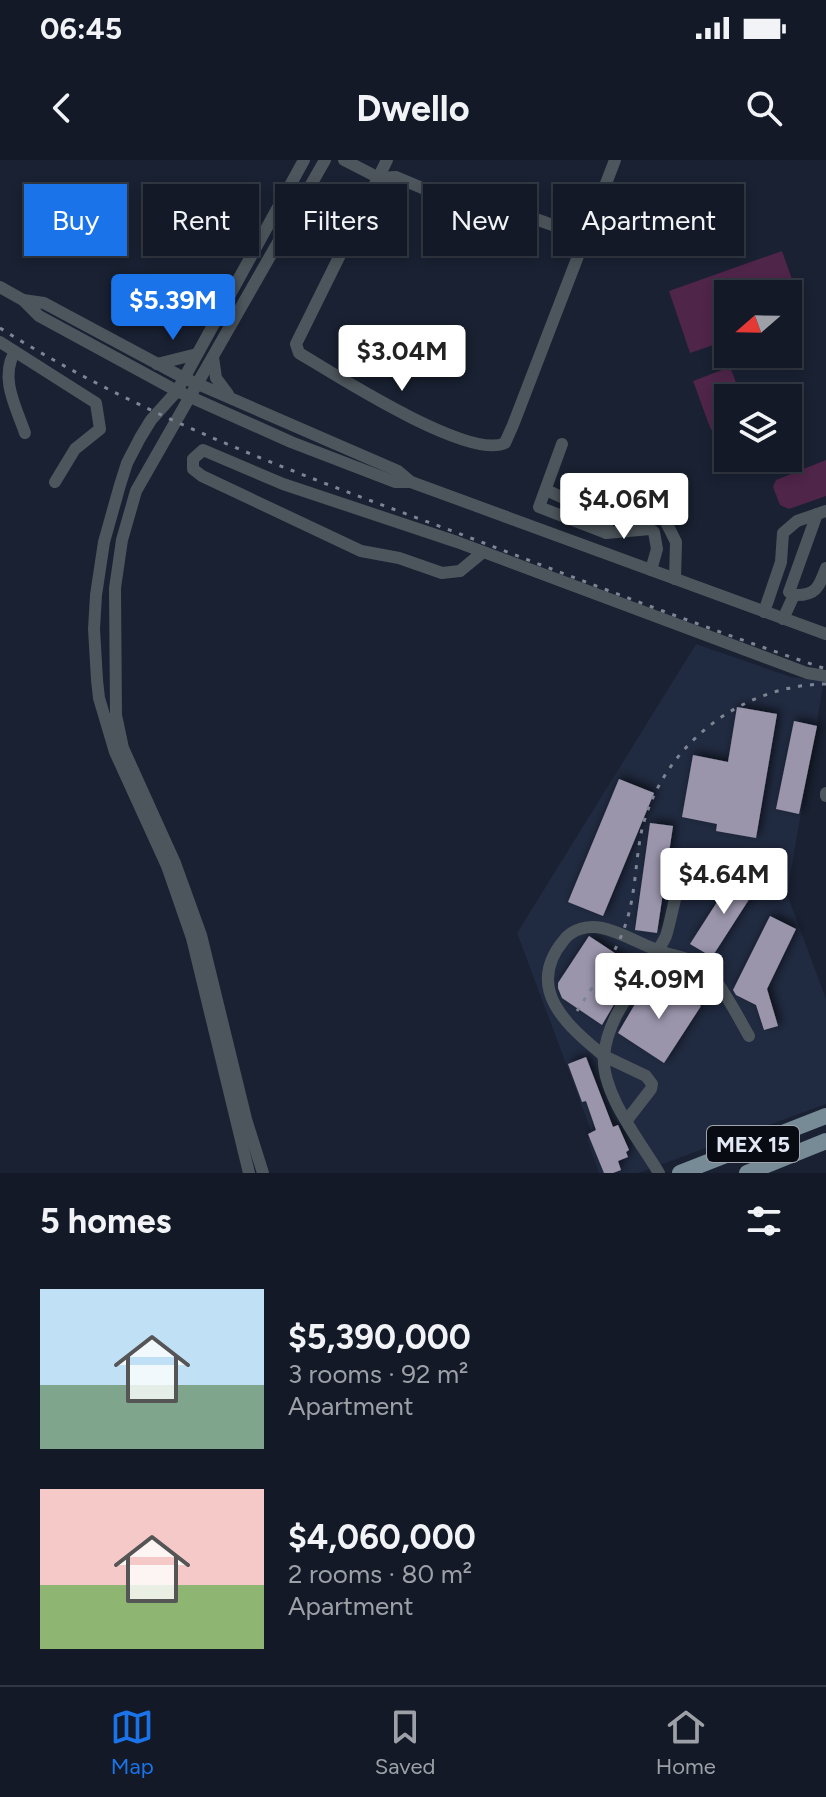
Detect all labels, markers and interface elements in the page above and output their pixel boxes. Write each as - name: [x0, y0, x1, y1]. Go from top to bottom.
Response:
- text: 06:45: [40, 10, 122, 47]
- icon: back: [40, 86, 84, 130]
- icon: search: [742, 86, 786, 130]
- text: Dwello: [356, 87, 470, 130]
- chip: Buy: [24, 184, 127, 256]
- chip: Rent: [143, 184, 259, 256]
- chip: Filters: [275, 184, 407, 256]
- chip: New: [423, 184, 537, 256]
- chip: Apartment: [553, 184, 744, 256]
- pin: $5.39M: [108, 274, 238, 342]
- north arrow: [714, 280, 802, 368]
- map controls: [714, 280, 802, 472]
- text: $5.39M: [129, 284, 217, 316]
- pin: $3.04M: [337, 325, 467, 393]
- text: $3.04M: [357, 335, 447, 367]
- button: layers: [714, 384, 802, 472]
- pin: $4.06M: [559, 473, 689, 541]
- text: $4.06M: [578, 483, 670, 515]
- pin: $4.64M: [659, 848, 789, 916]
- text: $4.64M: [678, 858, 770, 890]
- pin: $4.09M: [594, 953, 724, 1021]
- text: $4.09M: [613, 963, 705, 995]
- road number: MEX 15: [707, 1126, 799, 1162]
- icon: filters: [742, 1199, 786, 1243]
- text: 5 homes: [40, 1201, 171, 1242]
- text: $5,390,000: [288, 1317, 471, 1358]
- icon: home: [104, 1321, 200, 1417]
- text: 3 rooms · 92 m²: [288, 1358, 468, 1390]
- text: Apartment: [288, 1390, 414, 1422]
- text: $4,060,000: [288, 1517, 476, 1558]
- icon: home: [104, 1521, 200, 1617]
- text: 2 rooms · 80 m²: [288, 1558, 472, 1590]
- text: Apartment: [288, 1590, 414, 1622]
- tab: Map: [110, 1705, 154, 1780]
- tab: Saved: [375, 1705, 435, 1780]
- tab: Home: [656, 1705, 716, 1780]

